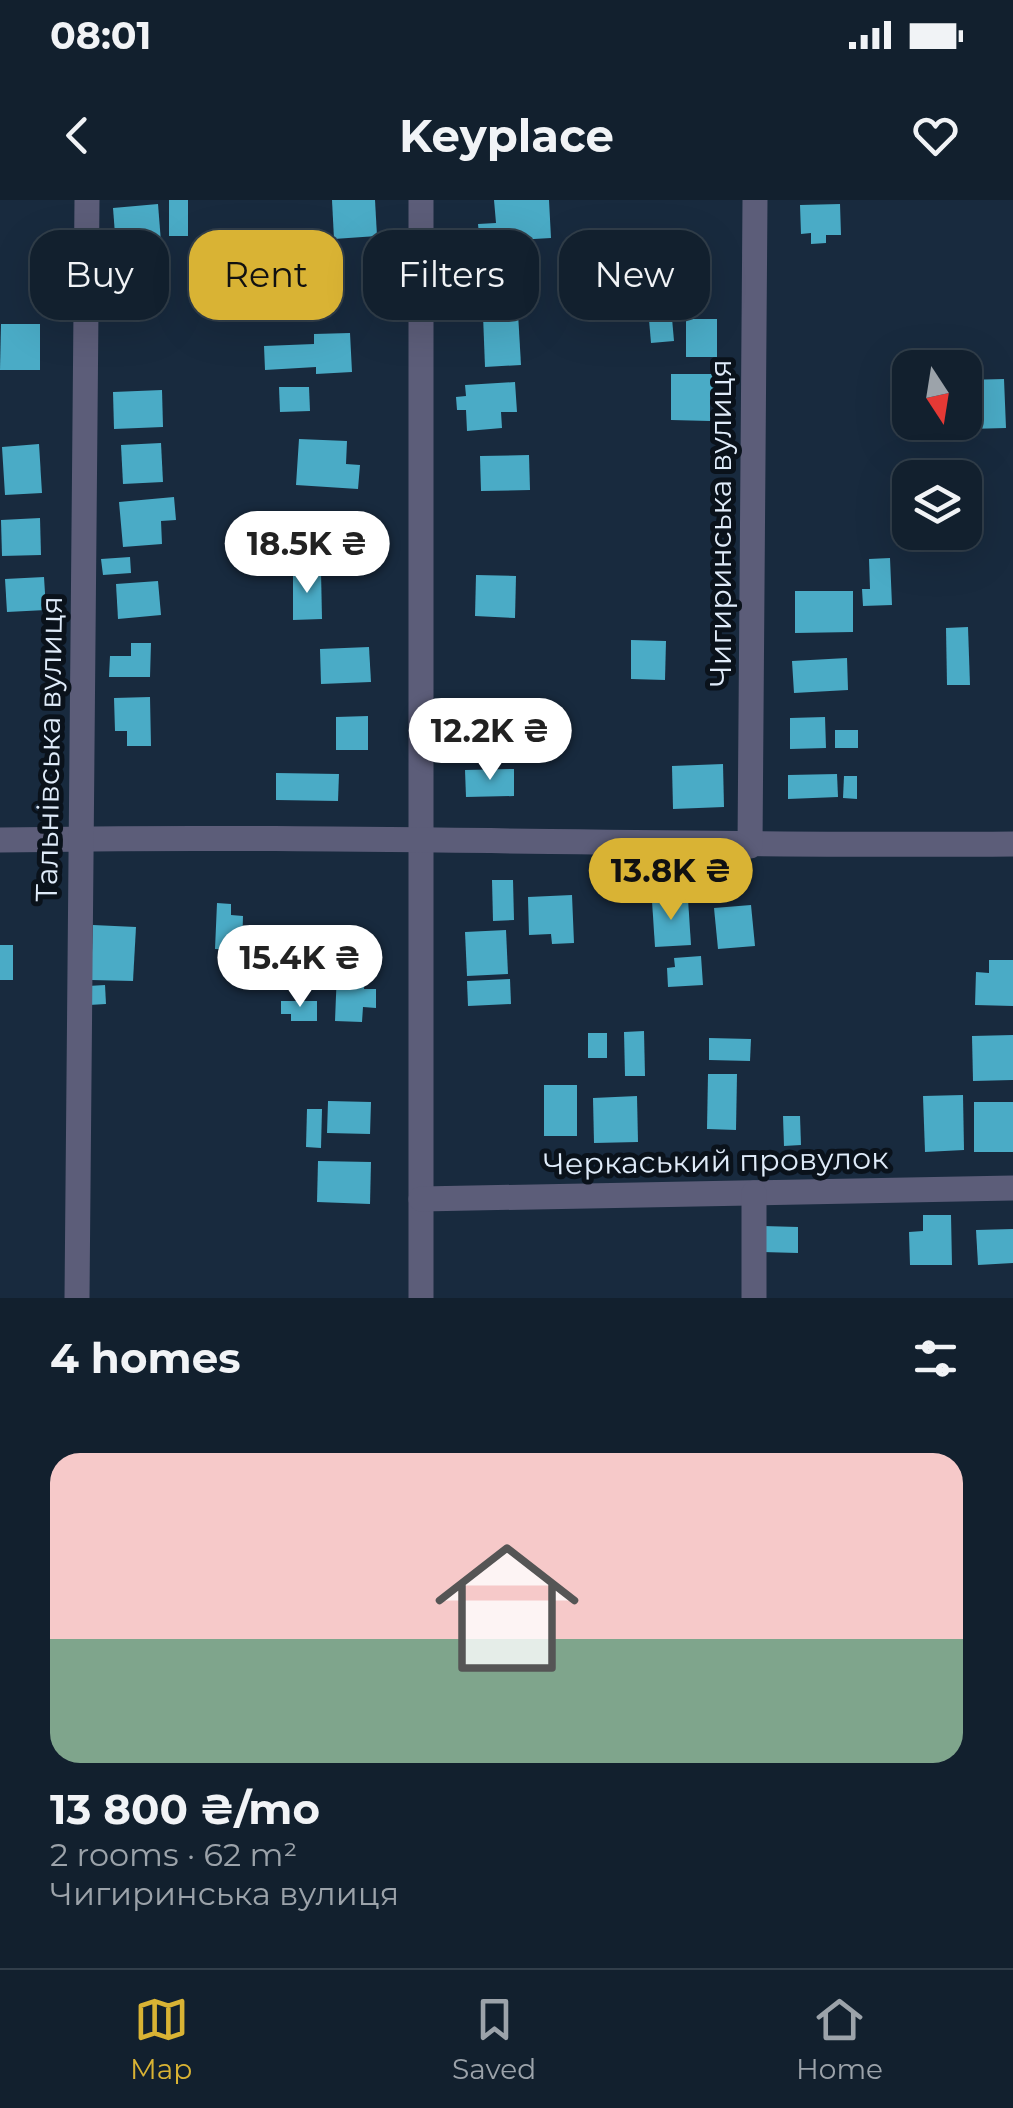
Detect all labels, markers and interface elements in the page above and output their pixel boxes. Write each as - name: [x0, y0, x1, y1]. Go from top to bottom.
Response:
- text: 08:01: [50, 12, 151, 59]
- icon: back: [50, 108, 105, 163]
- text: Keyplace: [399, 108, 614, 163]
- icon: heart: [908, 108, 963, 163]
- chip: Buy: [30, 230, 169, 320]
- chip: Rent: [189, 230, 343, 320]
- chip: Filters: [363, 230, 539, 320]
- chip: New: [559, 230, 710, 320]
- north arrow: [892, 350, 982, 440]
- map controls: [892, 350, 982, 550]
- street label: Чигиринська вулиця: [702, 359, 739, 687]
- button: layers: [892, 460, 982, 550]
- pin: 18.5K ₴: [215, 511, 399, 596]
- text: 18.5K ₴: [247, 524, 367, 563]
- street label: Тальнівська вулиця: [28, 596, 70, 902]
- pin: 12.2K ₴: [398, 698, 582, 783]
- text: 12.2K ₴: [431, 711, 549, 750]
- pin: 13.8K ₴: [579, 838, 763, 923]
- text: 13.8K ₴: [611, 851, 731, 890]
- pin: 15.4K ₴: [208, 925, 392, 1010]
- text: 15.4K ₴: [239, 938, 361, 977]
- street label: Черкаський провулок: [543, 1139, 889, 1183]
- icon: filters: [908, 1331, 963, 1386]
- text: 4 homes: [50, 1332, 241, 1384]
- icon: home: [417, 1518, 597, 1698]
- text: 13 800 ₴/mo: [50, 1783, 320, 1835]
- text: 2 rooms · 62 m²: [50, 1835, 297, 1874]
- text: Чигиринська вулиця: [50, 1874, 399, 1913]
- tab: Map: [130, 1992, 192, 2086]
- tab: Saved: [452, 1992, 536, 2086]
- tab: Home: [796, 1992, 883, 2086]

